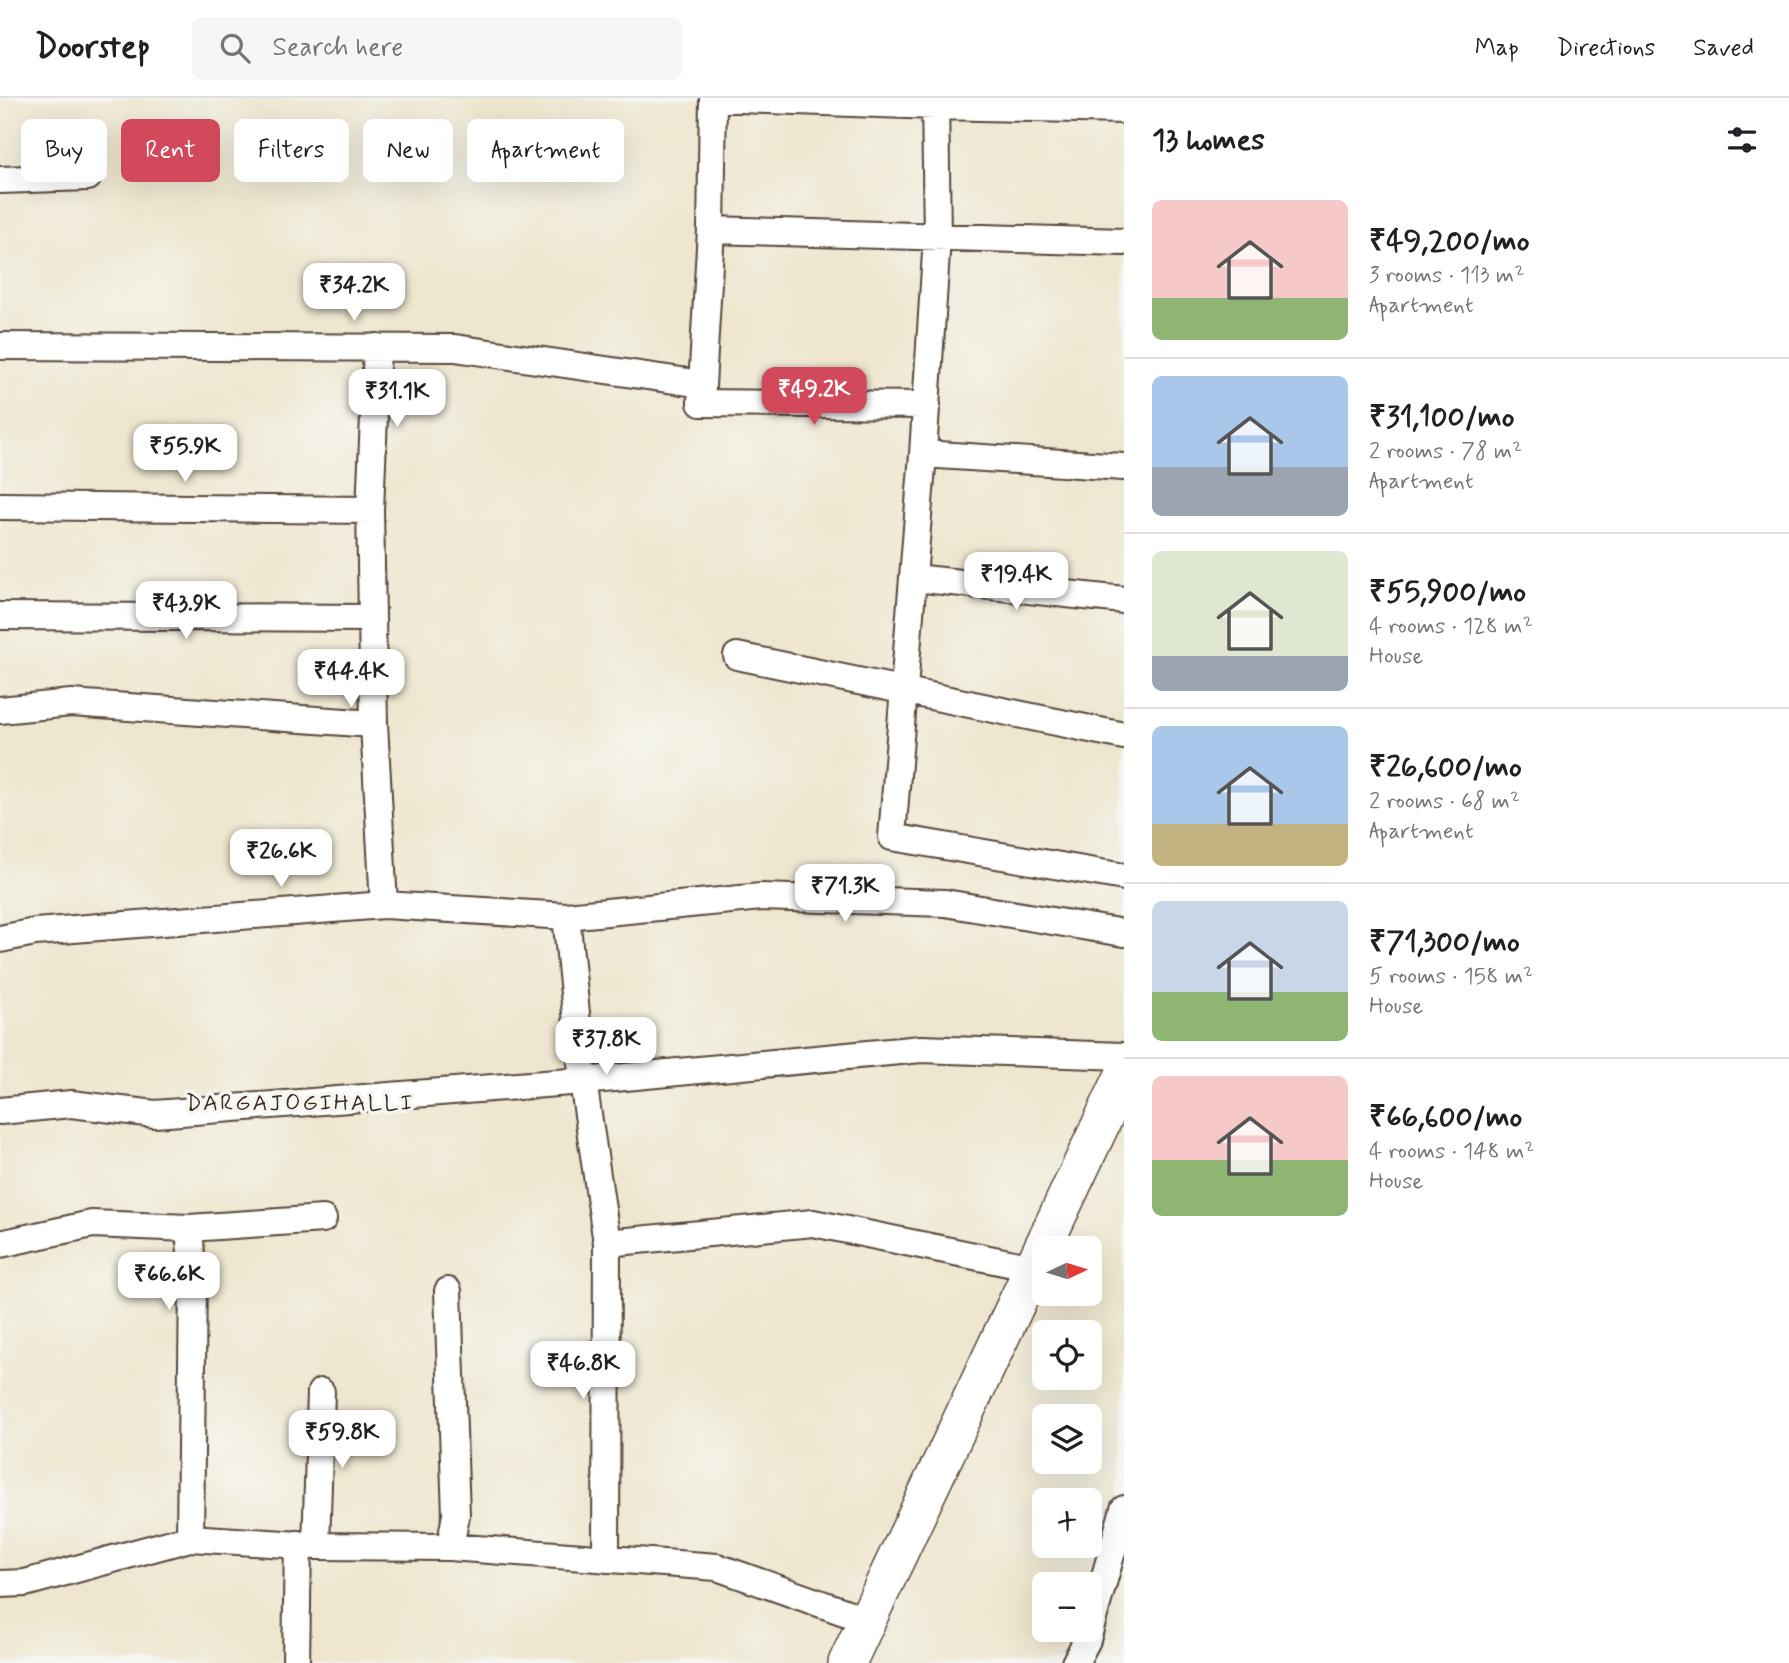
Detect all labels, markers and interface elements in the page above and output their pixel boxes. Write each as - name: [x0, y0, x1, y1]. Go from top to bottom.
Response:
- search box: [192, 17, 682, 80]
- text: Doorstep: [35, 26, 150, 70]
- icon: search: [216, 29, 254, 67]
- text: Search here: [272, 31, 403, 65]
- text: Map: [1475, 33, 1519, 64]
- text: Directions: [1557, 33, 1655, 64]
- text: Saved: [1693, 33, 1754, 64]
- chip: Buy: [21, 119, 107, 182]
- chip: Rent: [121, 119, 220, 182]
- chip: Filters: [234, 119, 349, 182]
- chip: New: [363, 119, 453, 182]
- chip: Apartment: [467, 119, 624, 182]
- text: 13 homes: [1152, 121, 1265, 160]
- icon: filters: [1723, 121, 1761, 159]
- text: ₹49,200/mo: [1369, 222, 1530, 261]
- icon: home: [1208, 228, 1292, 312]
- text: 3 rooms · 113 m²: [1369, 261, 1524, 291]
- pin: ₹34.2K: [297, 264, 411, 323]
- text: ₹34.2K: [319, 271, 389, 301]
- text: Apartment: [1369, 291, 1474, 321]
- pin: ₹49.2K: [757, 368, 871, 427]
- pin: ₹31.1K: [340, 370, 454, 429]
- text: ₹49.2K: [778, 375, 850, 405]
- text: ₹31.1K: [365, 377, 429, 407]
- text: ₹31,100/mo: [1369, 398, 1514, 437]
- icon: home: [1208, 404, 1292, 488]
- pin: ₹55.9K: [128, 424, 242, 484]
- text: ₹55.9K: [149, 432, 221, 462]
- text: 2 rooms · 78 m²: [1369, 437, 1522, 467]
- text: Apartment: [1369, 467, 1474, 497]
- pin: ₹19.4K: [959, 552, 1073, 612]
- text: ₹19.4K: [980, 560, 1052, 590]
- text: ₹55,900/mo: [1369, 573, 1526, 612]
- icon: home: [1208, 579, 1292, 663]
- pin: ₹43.9K: [129, 582, 243, 641]
- text: ₹43.9K: [152, 589, 220, 619]
- text: 4 rooms · 128 m²: [1369, 612, 1533, 642]
- text: House: [1369, 642, 1423, 672]
- pin: ₹44.4K: [294, 650, 408, 709]
- text: ₹44.4K: [314, 657, 388, 687]
- text: ₹26,600/mo: [1369, 748, 1522, 787]
- icon: home: [1208, 754, 1292, 838]
- text: 2 rooms · 68 m²: [1369, 787, 1520, 817]
- text: Apartment: [1369, 817, 1474, 847]
- pin: ₹26.6K: [224, 830, 338, 889]
- text: ₹26.6K: [246, 837, 316, 867]
- pin: ₹71.3K: [788, 864, 902, 924]
- text: ₹71.3K: [811, 872, 879, 902]
- text: ₹71,300/mo: [1369, 923, 1520, 962]
- icon: home: [1208, 929, 1292, 1013]
- text: 5 rooms · 158 m²: [1369, 962, 1533, 992]
- text: House: [1369, 992, 1423, 1022]
- pin: ₹37.8K: [549, 1018, 663, 1077]
- text: ₹37.8K: [571, 1025, 641, 1055]
- district label: DARGAJOGIHALLI: [186, 1089, 414, 1119]
- text: ₹66,600/mo: [1369, 1098, 1522, 1137]
- icon: home: [1208, 1104, 1292, 1188]
- text: 4 rooms · 148 m²: [1369, 1137, 1534, 1167]
- text: House: [1369, 1167, 1423, 1197]
- north arrow: [1032, 1236, 1102, 1306]
- map controls: [1032, 1236, 1102, 1642]
- pin: ₹66.6K: [112, 1252, 226, 1312]
- text: ₹66.6K: [134, 1260, 204, 1290]
- button: locate: [1032, 1320, 1102, 1390]
- pin: ₹46.8K: [526, 1342, 640, 1401]
- text: ₹46.8K: [546, 1349, 620, 1379]
- button: layers: [1032, 1404, 1102, 1474]
- pin: ₹59.8K: [285, 1410, 399, 1470]
- text: ₹59.8K: [305, 1418, 379, 1448]
- button: +: [1032, 1488, 1102, 1558]
- button: −: [1032, 1572, 1102, 1642]

